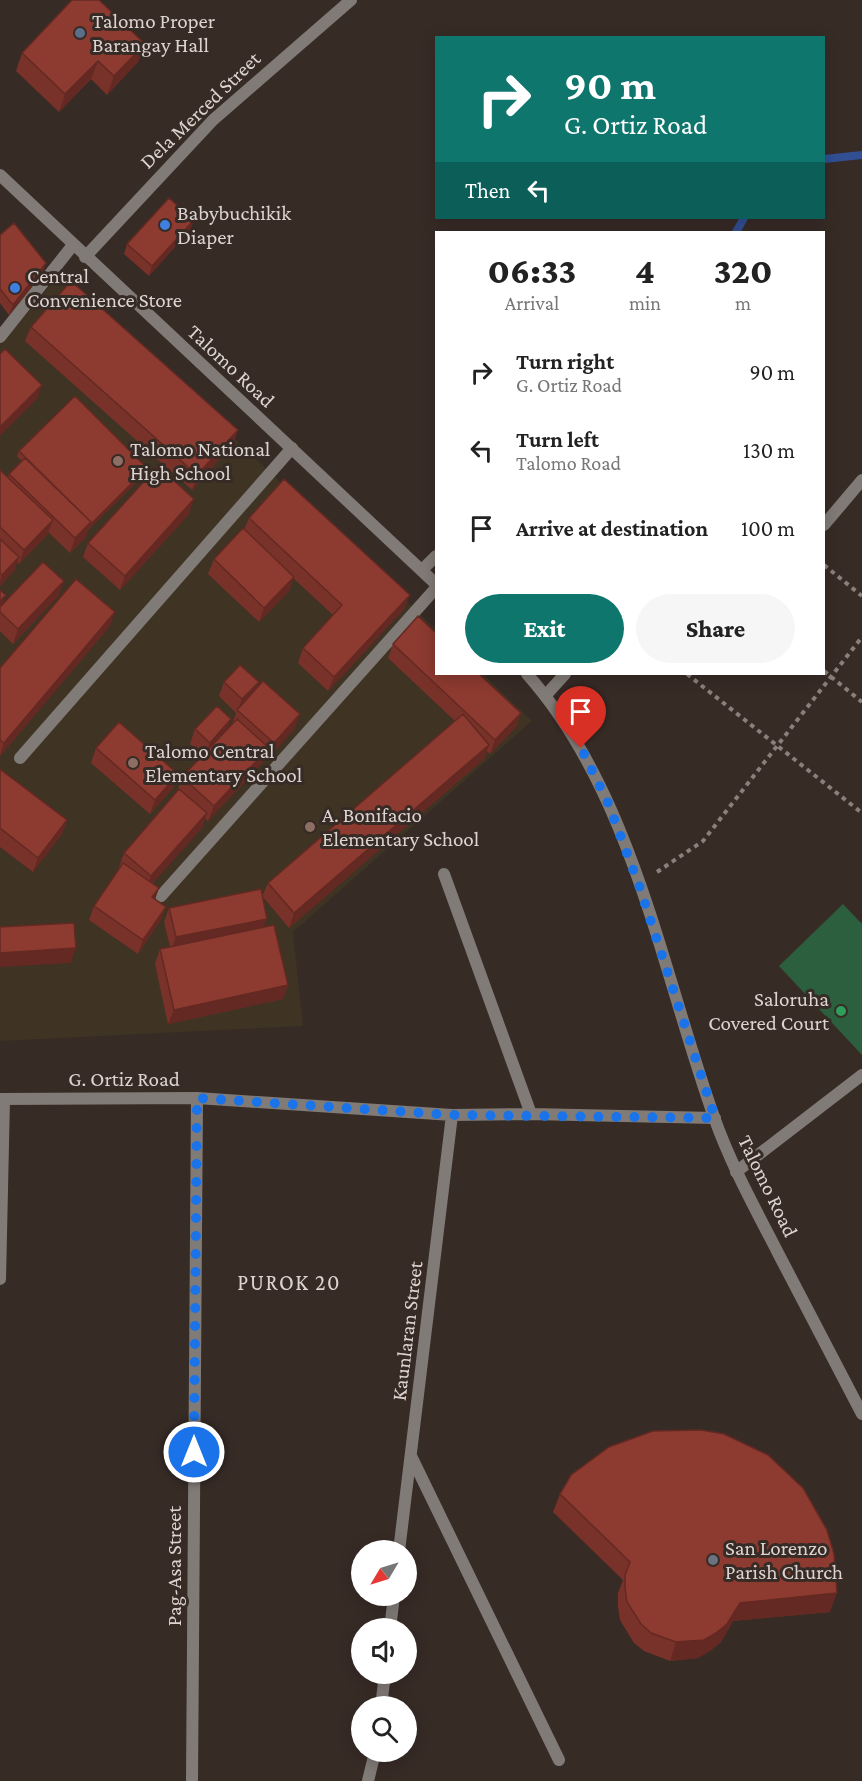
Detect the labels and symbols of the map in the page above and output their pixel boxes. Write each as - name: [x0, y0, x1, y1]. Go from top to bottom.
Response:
- place label: Talomo Proper Barangay Hall: [92, 9, 216, 57]
- marker: Talomo Proper Barangay Hall: [73, 26, 87, 40]
- street label: Dela Merced Street: [135, 46, 266, 174]
- place label: Babybuchikik Diaper: [177, 201, 291, 249]
- marker: Babybuchikik Diaper: [158, 218, 172, 232]
- place label: Central Convenience Store: [27, 264, 182, 312]
- marker: Central Convenience Store: [8, 281, 22, 295]
- street label: Talomo Road: [183, 320, 279, 412]
- place label: Talomo National High School: [130, 437, 270, 485]
- marker: Talomo National High School: [111, 454, 125, 468]
- pin: [555, 686, 606, 748]
- place label: Talomo Central Elementary School: [145, 739, 302, 787]
- marker: Talomo Central Elementary School: [126, 756, 140, 770]
- place label: A. Bonifacio Elementary School: [322, 803, 479, 851]
- marker: A. Bonifacio Elementary School: [303, 820, 317, 834]
- place label: Saloruha Covered Court: [708, 987, 830, 1035]
- marker: Saloruha Covered Court: [834, 1004, 848, 1018]
- street label: G. Ortiz Road: [68, 1067, 180, 1091]
- street label: Talomo Road: [733, 1131, 803, 1241]
- street label: Kaunlaran Street: [387, 1259, 428, 1402]
- district label: PUROK 20: [237, 1270, 341, 1295]
- position arrow: [162, 1420, 226, 1484]
- street label: Pag-Asa Street: [162, 1505, 186, 1626]
- place label: San Lorenzo Parish Church: [725, 1536, 843, 1584]
- north arrow: [351, 1540, 417, 1606]
- marker: San Lorenzo Parish Church: [706, 1553, 720, 1567]

